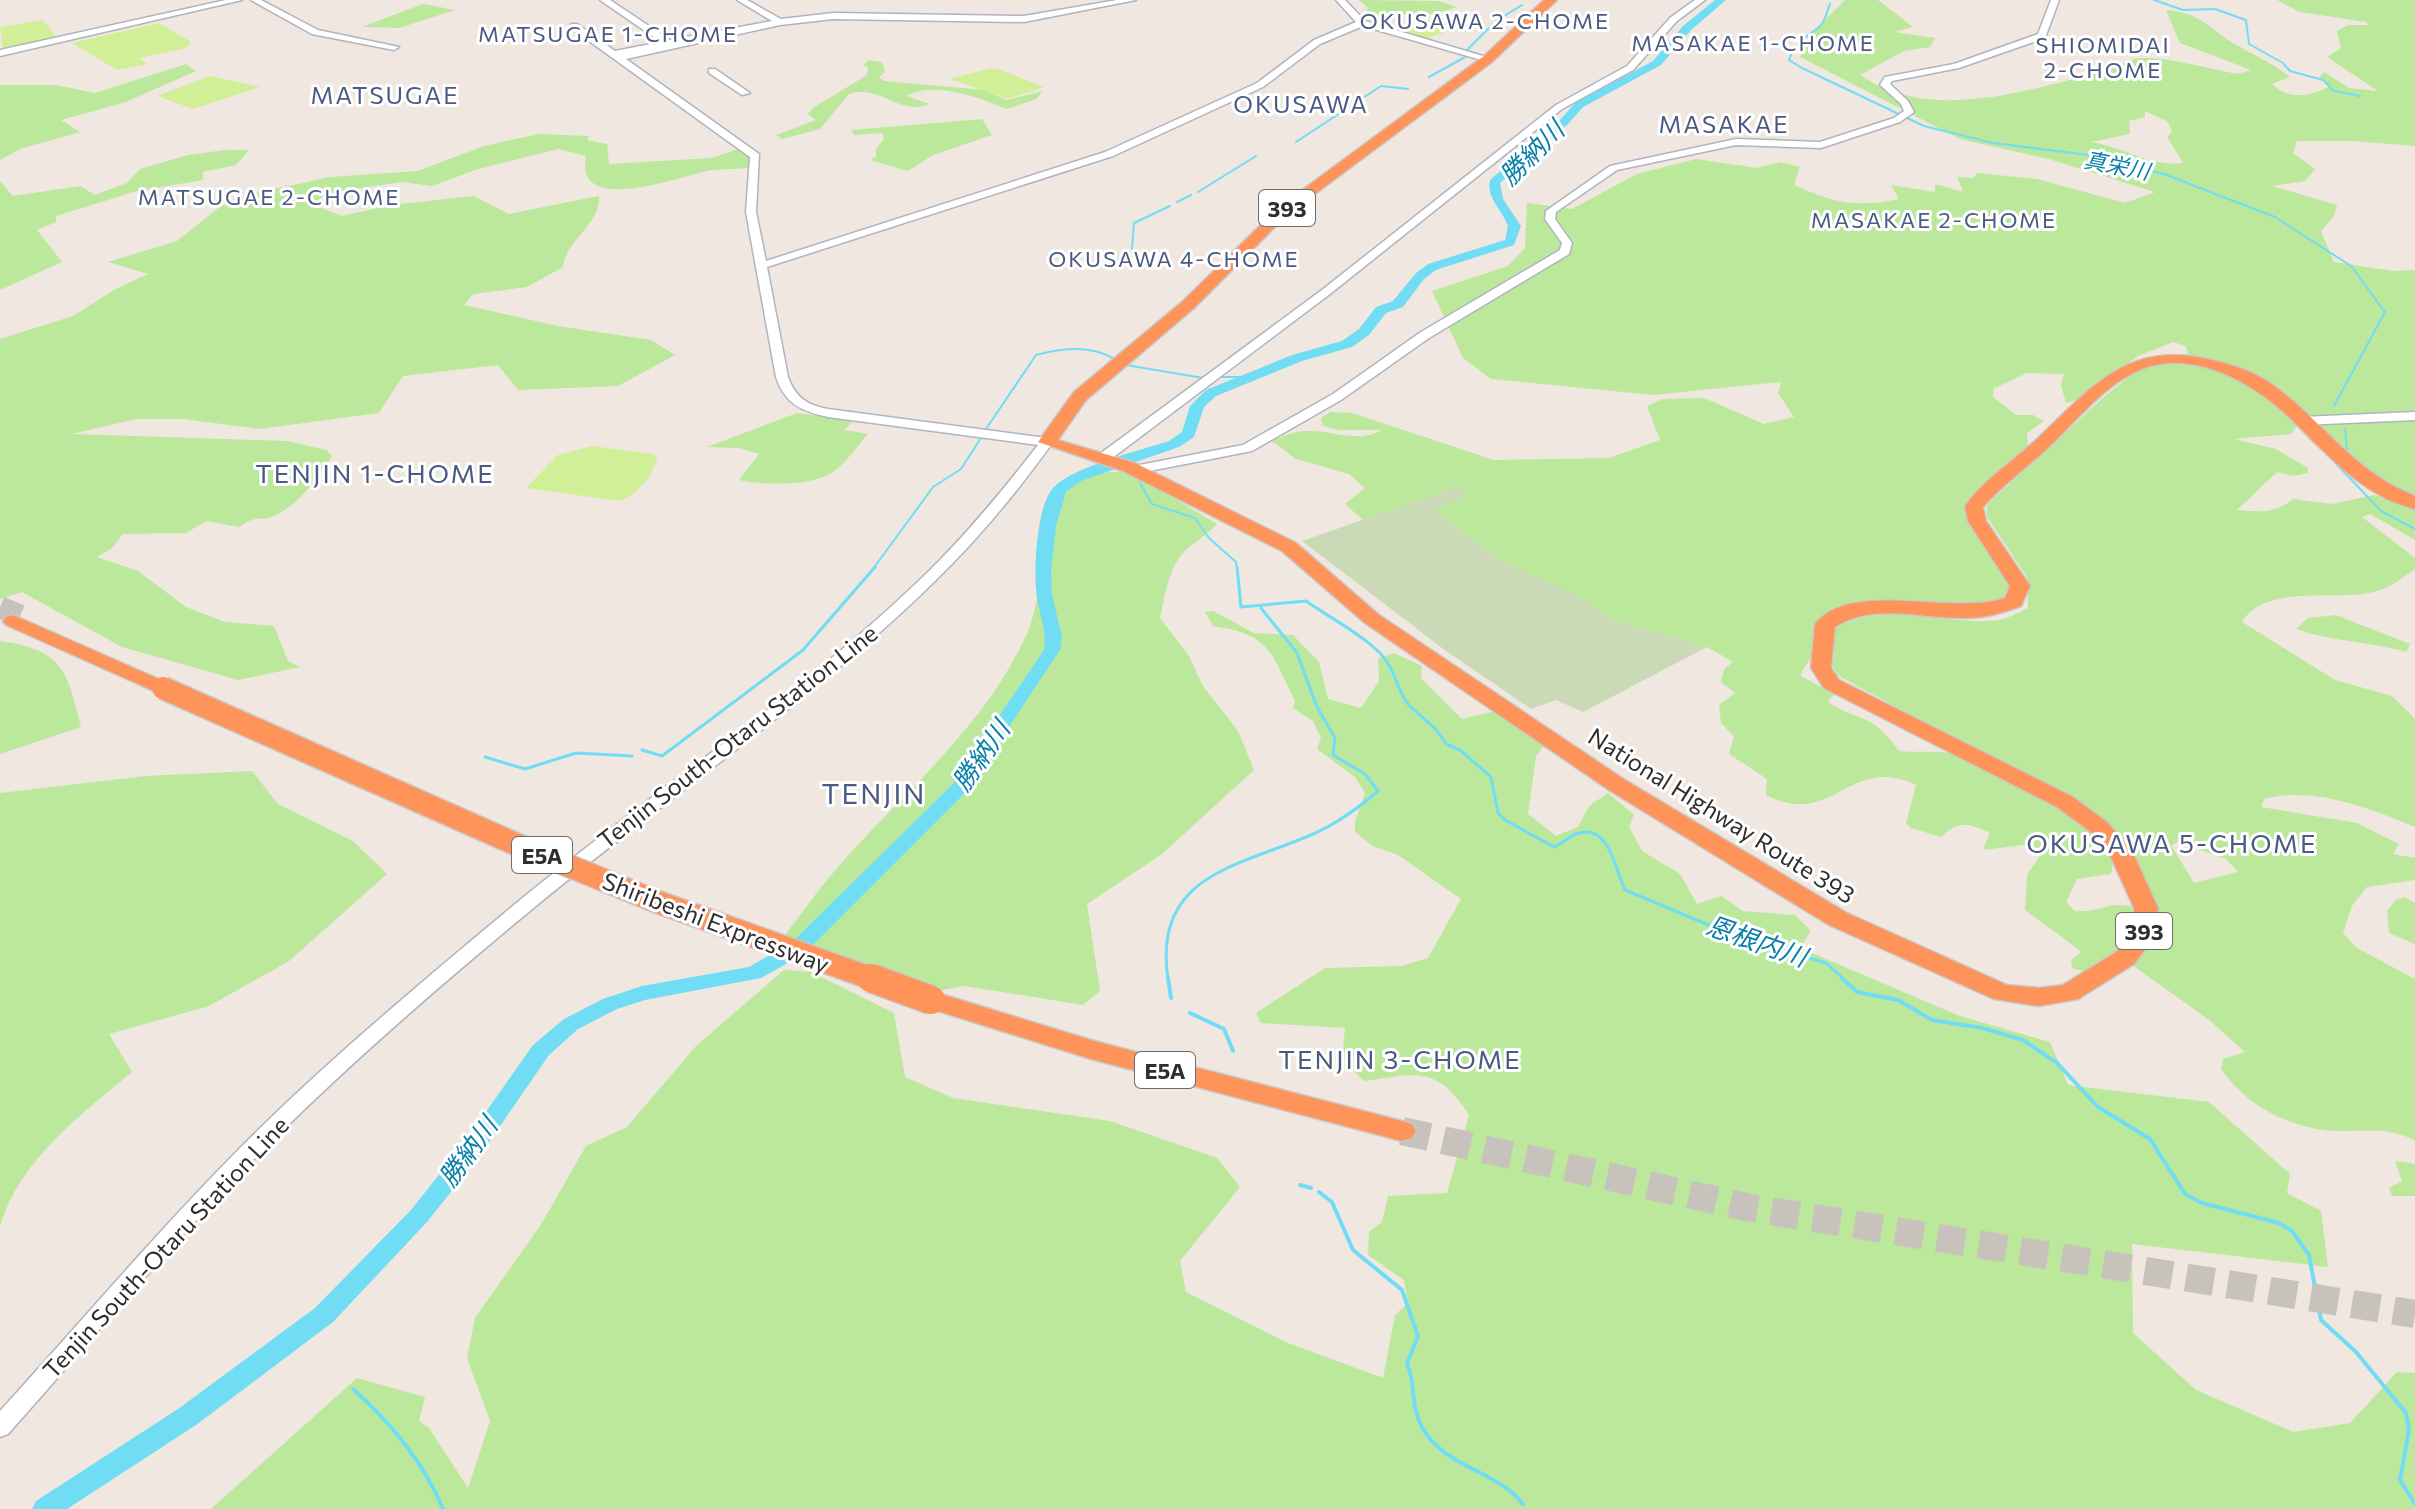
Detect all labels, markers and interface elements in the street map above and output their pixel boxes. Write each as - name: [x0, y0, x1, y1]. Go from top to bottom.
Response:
- district label: OKUSAWA 2-CHOME: [1360, 7, 1610, 34]
- district label: MATSUGAE 1-CHOME: [478, 20, 738, 47]
- district label: MASAKAE 1-CHOME: [1631, 29, 1875, 56]
- district label: SHIOMIDAI 2-CHOME: [2035, 31, 2171, 83]
- district label: MATSUGAE: [311, 80, 459, 109]
- district label: OKUSAWA: [1233, 89, 1369, 118]
- district label: MASAKAE: [1658, 109, 1790, 138]
- water label: 勝納川: [1492, 111, 1572, 191]
- water label: 真栄川: [2082, 145, 2154, 185]
- district label: MATSUGAE 2-CHOME: [138, 183, 400, 210]
- road number: 393: [1259, 190, 1315, 226]
- district label: MASAKAE 2-CHOME: [1811, 206, 2057, 233]
- district label: OKUSAWA 4-CHOME: [1048, 245, 1300, 272]
- district label: TENJIN 1-CHOME: [255, 457, 495, 488]
- street label: Tenjin South-Otaru Station Line: [591, 618, 883, 854]
- water label: 勝納川: [945, 712, 1017, 796]
- street label: National Highway Route 393: [1583, 721, 1861, 909]
- district label: TENJIN: [822, 776, 926, 810]
- district label: OKUSAWA 5-CHOME: [2027, 827, 2317, 858]
- road number: E5A: [512, 837, 572, 873]
- street label: Shiribeshi Expressway: [599, 865, 833, 979]
- water label: 恩根内川: [1703, 908, 1814, 973]
- road number: 393: [2116, 913, 2172, 949]
- district label: TENJIN 3-CHOME: [1278, 1043, 1522, 1074]
- road number: E5A: [1135, 1052, 1195, 1088]
- water label: 勝納川: [432, 1108, 504, 1192]
- street label: Tenjin South-Otaru Station Line: [36, 1110, 294, 1384]

